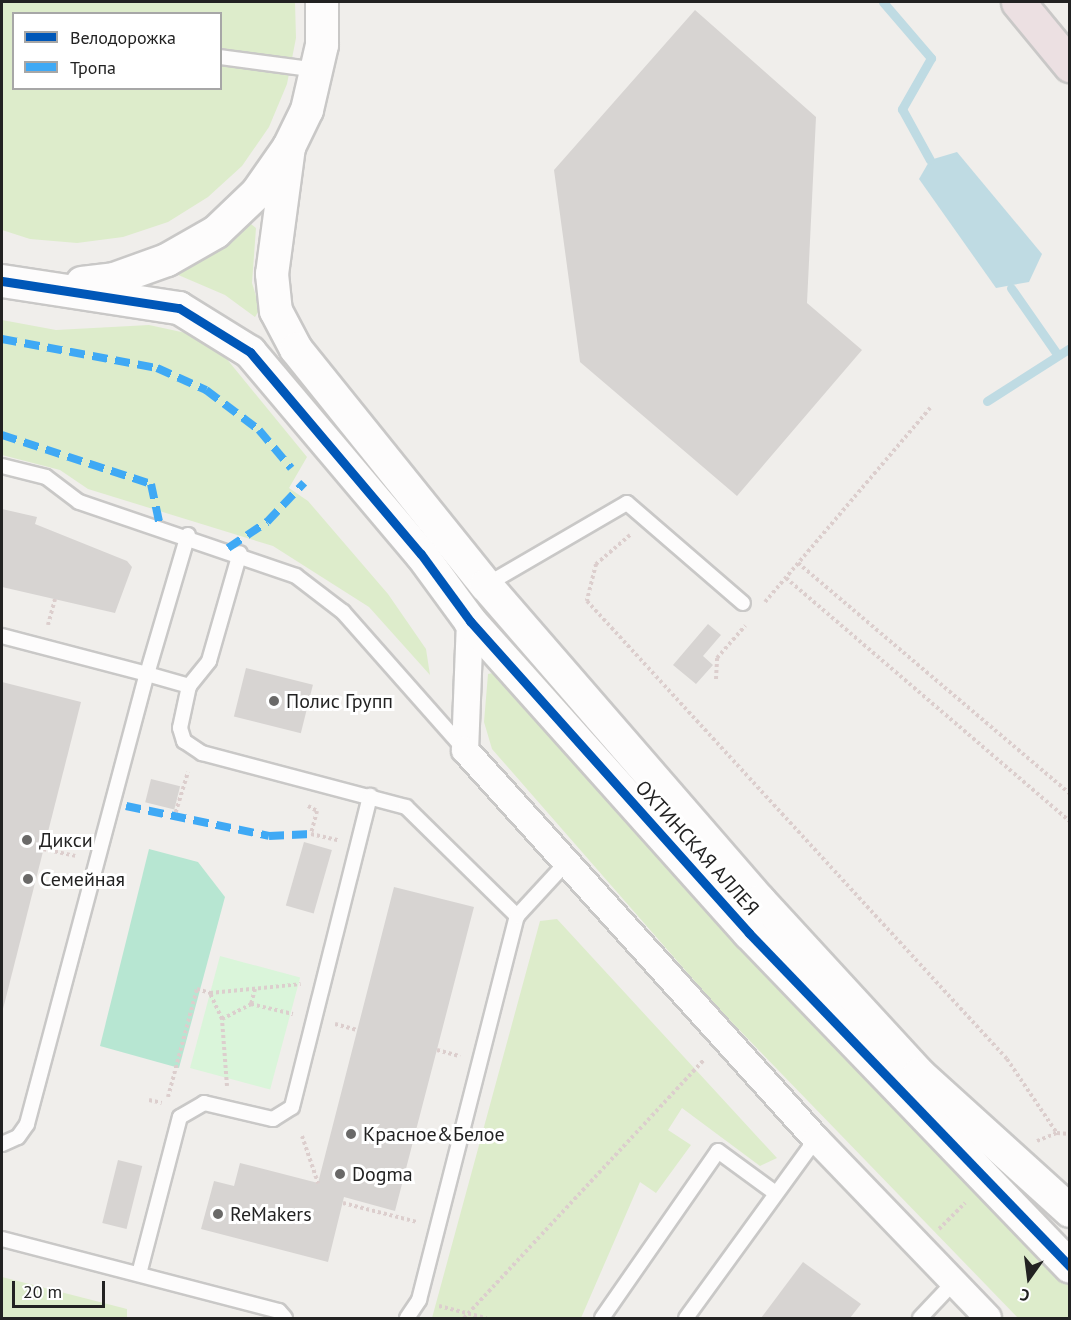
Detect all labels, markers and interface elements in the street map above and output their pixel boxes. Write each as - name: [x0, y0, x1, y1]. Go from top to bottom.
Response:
- legend: [12, 12, 222, 90]
- text: Велодорожка: [70, 26, 176, 49]
- text: Тропа: [70, 56, 116, 79]
- place label: Полис Групп: [286, 689, 393, 713]
- marker: Полис Групп: [267, 694, 281, 708]
- street label: ОХТИНСКАЯ АЛЛЕЯ: [630, 775, 764, 921]
- place label: Дикси: [39, 828, 93, 852]
- marker: Дикси: [20, 833, 34, 847]
- place label: Семейная: [40, 867, 125, 891]
- marker: Семейная: [21, 872, 35, 886]
- place label: Красное&Белое: [363, 1122, 505, 1146]
- marker: Красное&Белое: [344, 1127, 358, 1141]
- place label: Dogma: [352, 1162, 413, 1186]
- marker: Dogma: [333, 1167, 347, 1181]
- place label: ReMakers: [230, 1202, 312, 1226]
- marker: ReMakers: [211, 1207, 225, 1221]
- north arrow: [999, 1248, 1059, 1308]
- scale bar: [15, 1269, 108, 1307]
- text: 20 m: [23, 1280, 62, 1303]
- text: С: [1018, 1285, 1031, 1306]

